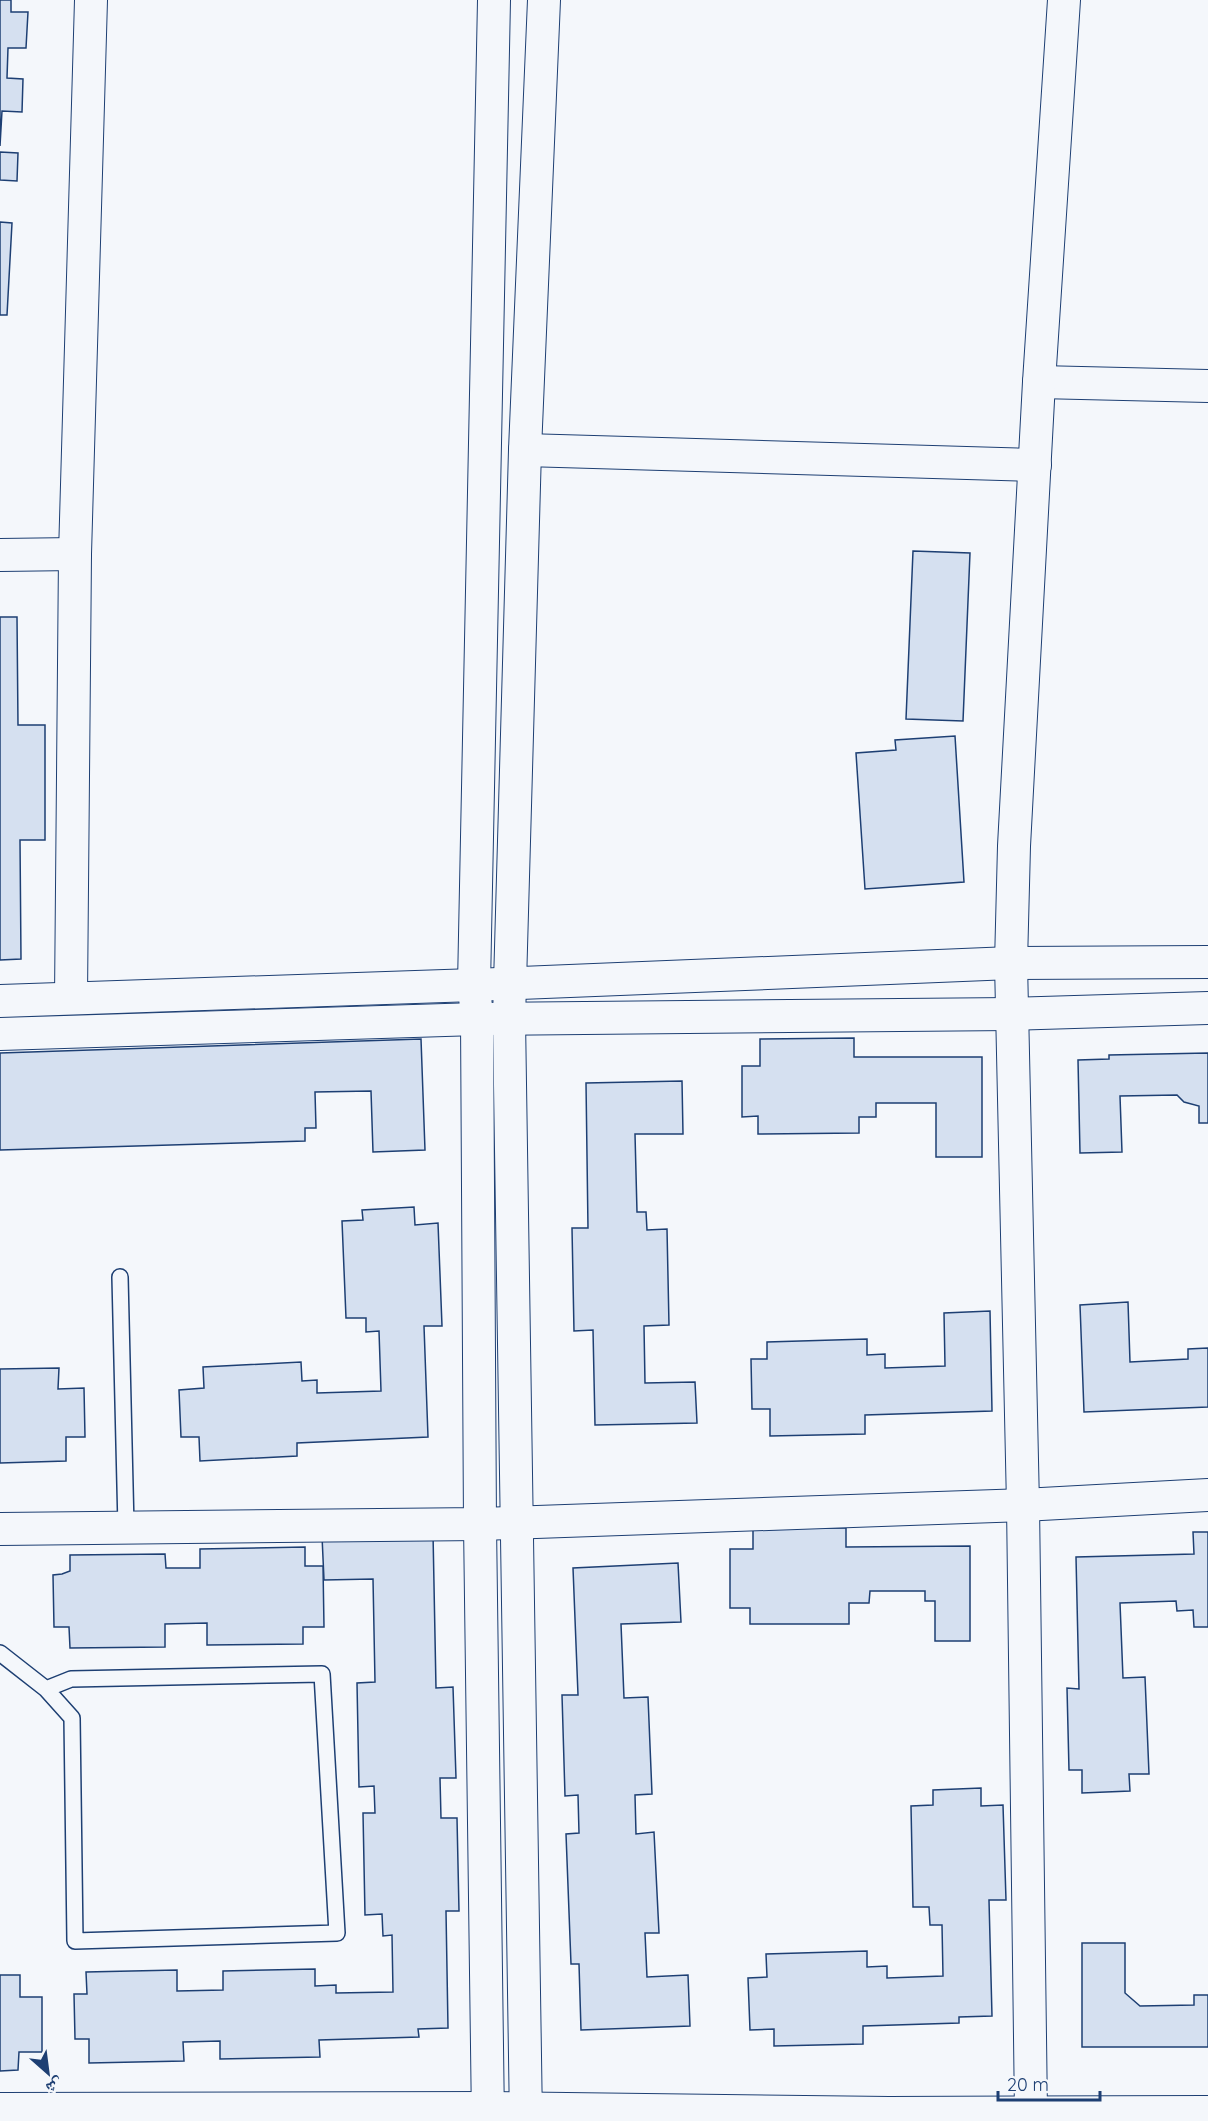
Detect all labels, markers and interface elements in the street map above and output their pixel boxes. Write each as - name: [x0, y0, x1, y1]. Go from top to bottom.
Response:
- north arrow: [18, 2043, 78, 2103]
- scale bar: [998, 2064, 1100, 2102]
- text: ش: [43, 2073, 67, 2099]
- text: 20 m: [1007, 2073, 1049, 2096]

